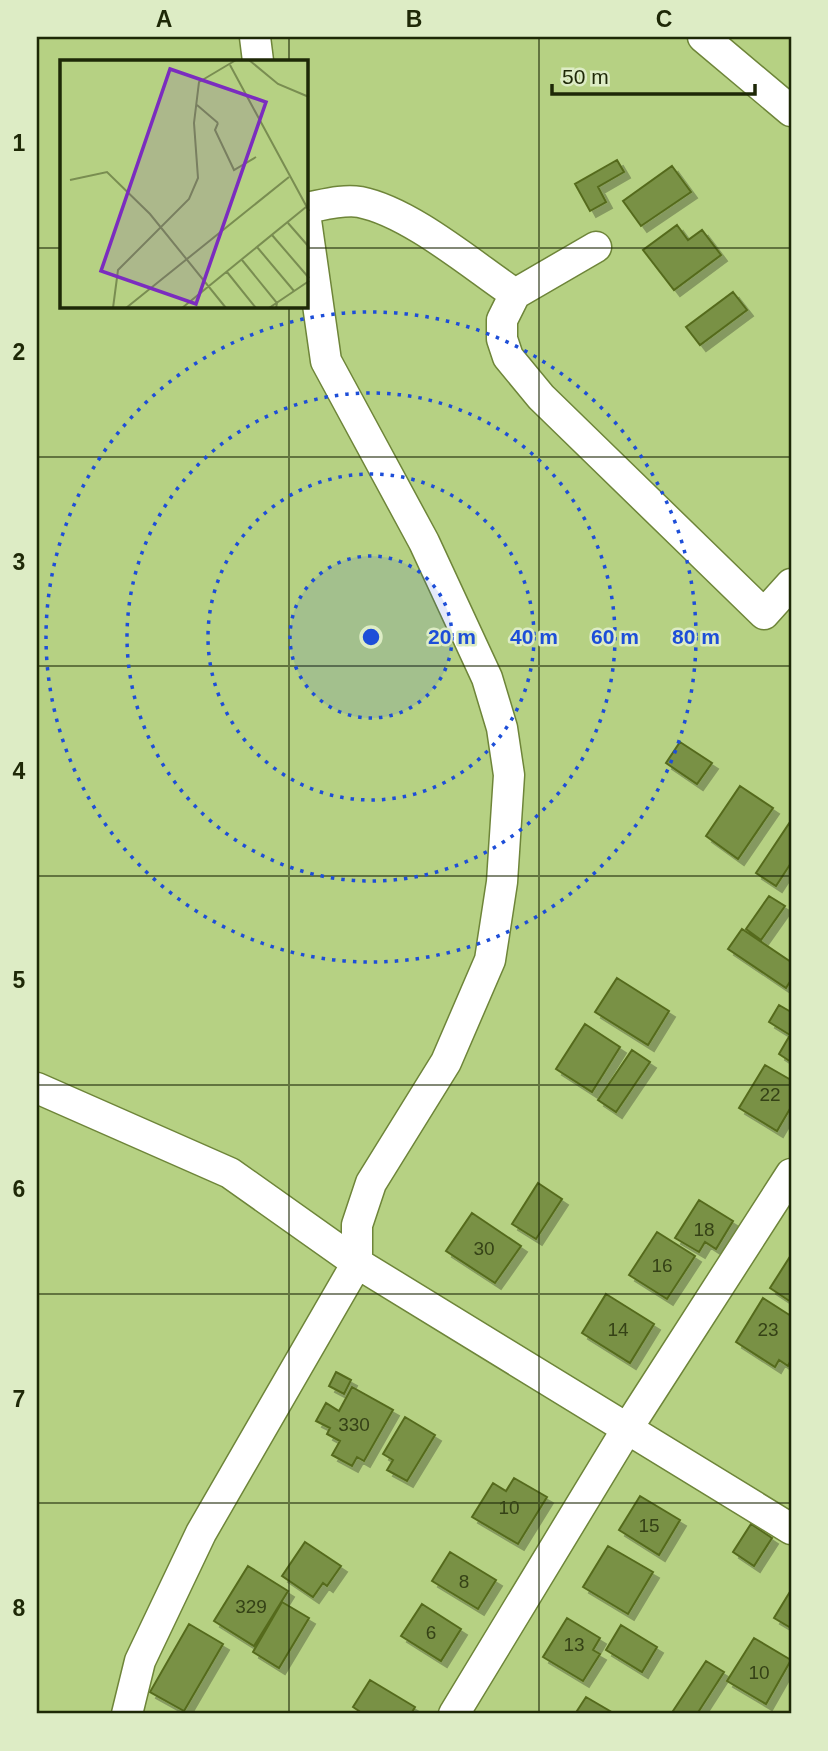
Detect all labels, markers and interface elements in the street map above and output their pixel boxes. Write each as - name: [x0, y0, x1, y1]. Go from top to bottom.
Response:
- text: A: [156, 6, 172, 32]
- text: B: [406, 6, 422, 32]
- text: C: [656, 6, 672, 32]
- scale bar: [552, 52, 754, 96]
- inset map: [60, 60, 308, 308]
- text: 50 m: [562, 65, 609, 88]
- text: 1: [13, 130, 26, 156]
- text: 2: [13, 339, 25, 365]
- text: 3: [13, 549, 25, 575]
- centre of rings: [359, 625, 383, 649]
- text: 20 m: [428, 625, 476, 648]
- text: 40 m: [510, 625, 558, 648]
- text: 60 m: [591, 625, 639, 648]
- text: 80 m: [672, 625, 720, 648]
- text: 4: [13, 758, 26, 784]
- text: 5: [13, 967, 26, 993]
- house number: 22: [759, 1084, 781, 1105]
- text: 6: [13, 1176, 25, 1202]
- house number: 18: [693, 1219, 715, 1240]
- house number: 30: [473, 1238, 495, 1259]
- house number: 16: [651, 1255, 673, 1276]
- house number: 14: [607, 1319, 629, 1340]
- house number: 23: [757, 1319, 779, 1340]
- text: 7: [13, 1386, 25, 1412]
- house number: 330: [338, 1414, 370, 1435]
- house number: 10: [498, 1497, 520, 1518]
- house number: 15: [638, 1515, 660, 1536]
- house number: 8: [459, 1571, 469, 1592]
- text: 8: [13, 1595, 26, 1621]
- house number: 329: [235, 1596, 267, 1617]
- house number: 6: [426, 1622, 436, 1643]
- house number: 13: [563, 1634, 585, 1655]
- house number: 10: [748, 1662, 770, 1683]

